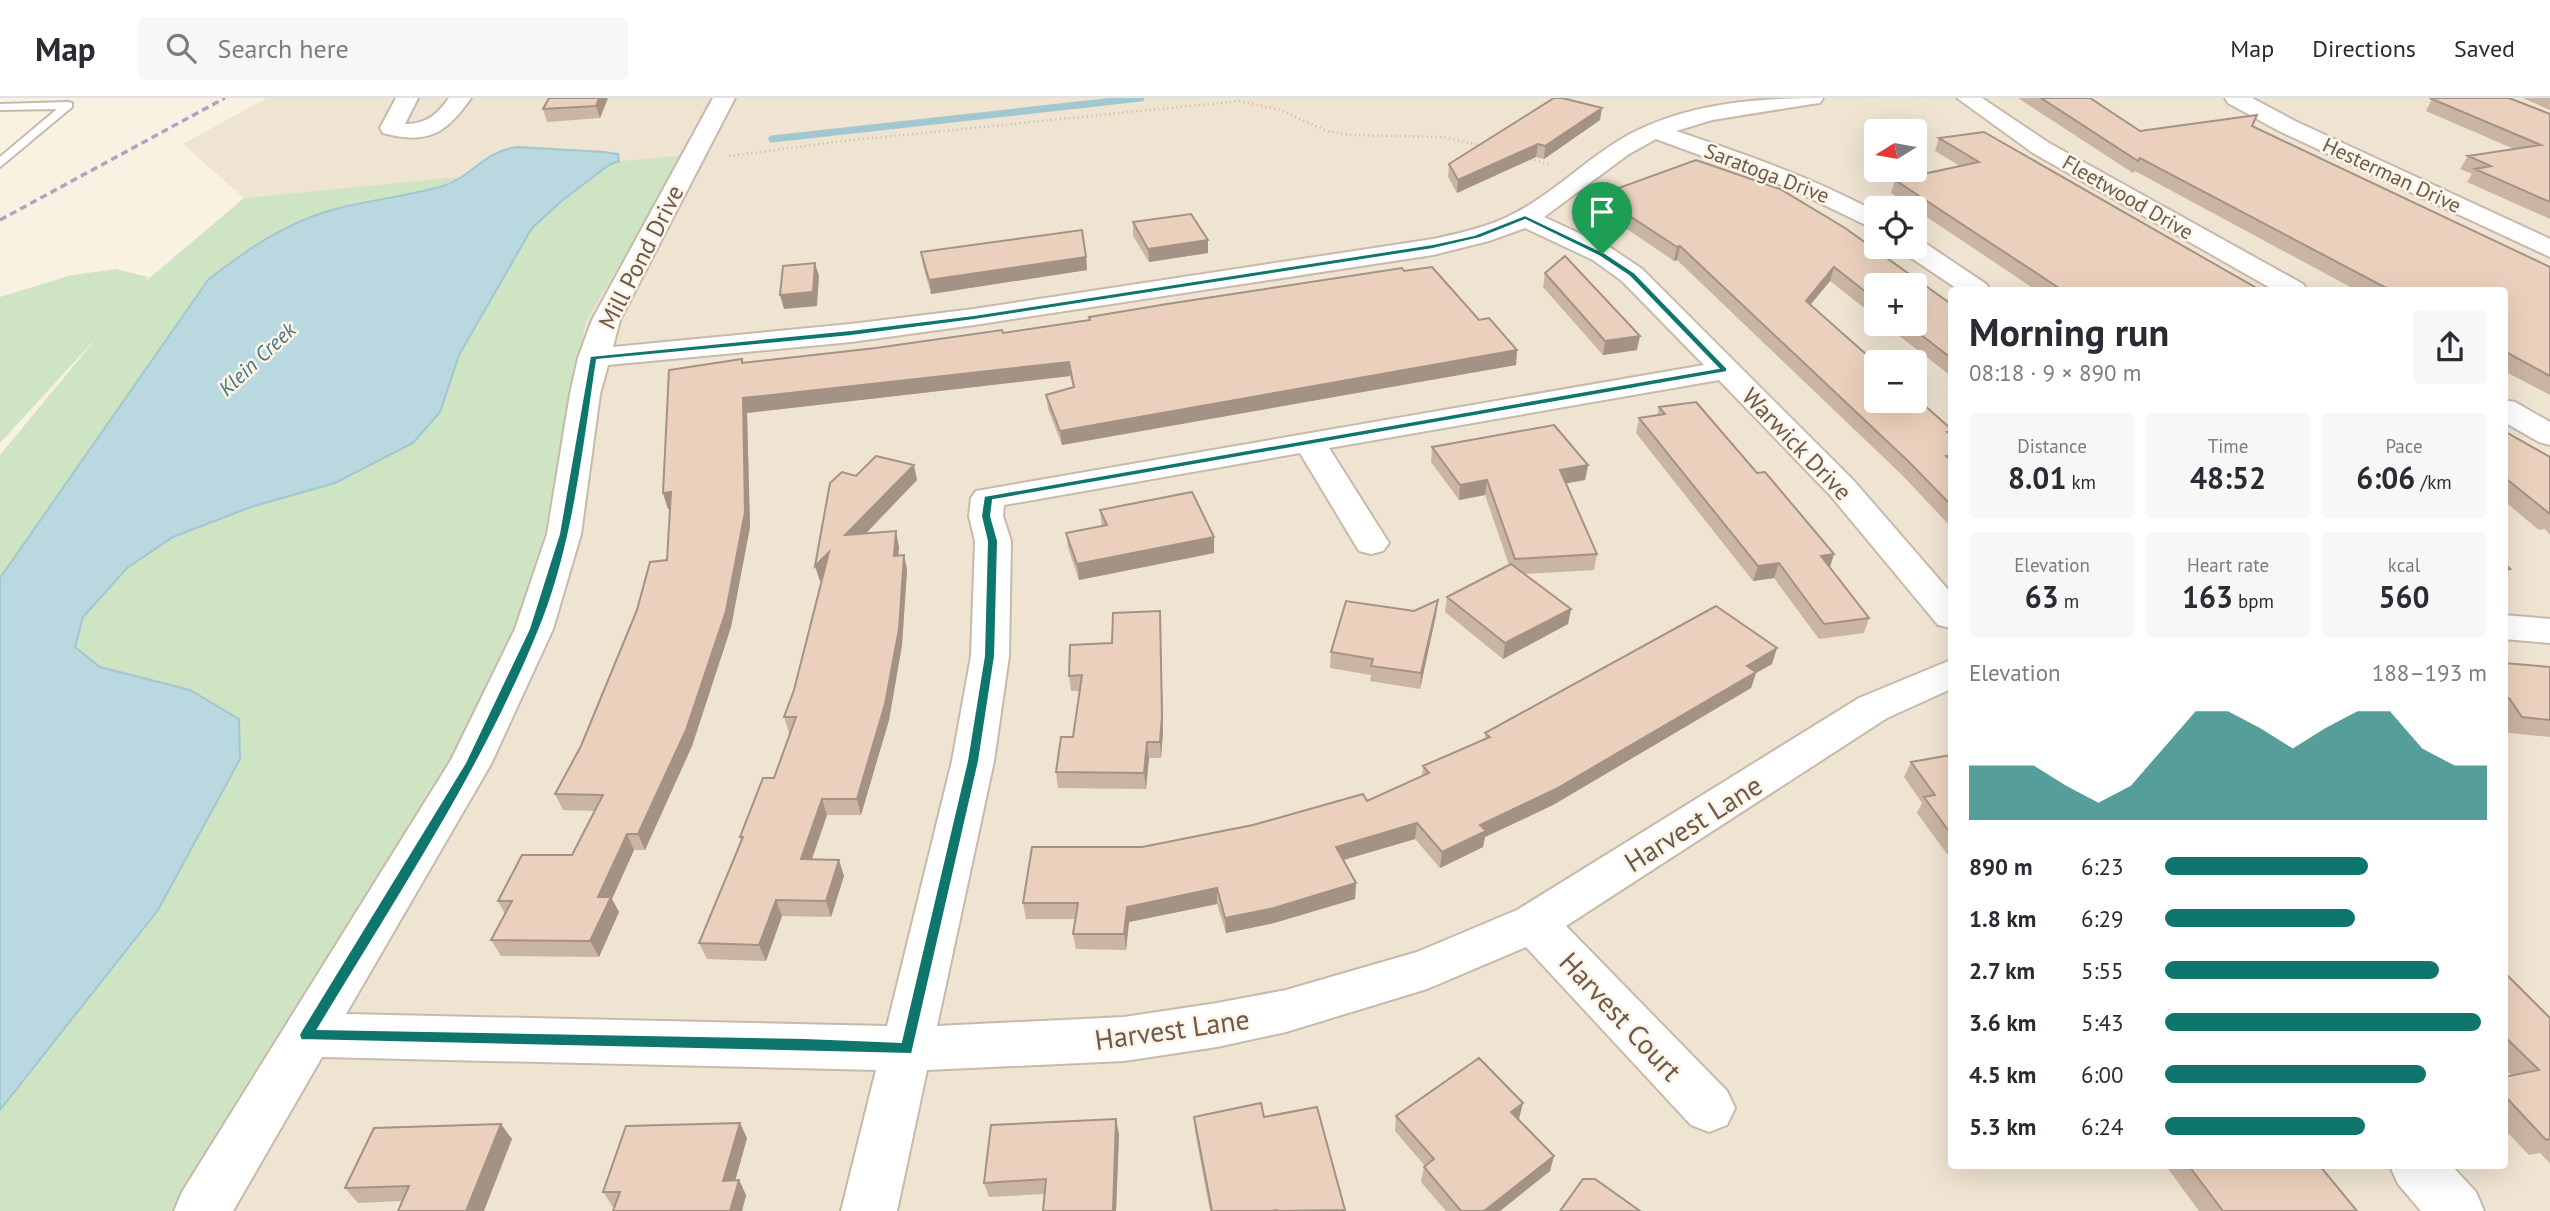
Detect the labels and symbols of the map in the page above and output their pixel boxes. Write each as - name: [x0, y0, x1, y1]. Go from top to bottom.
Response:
- north arrow: [1864, 119, 1927, 182]
- street label: Hesterman Drive: [2318, 131, 2466, 219]
- street label: Saratoga Drive: [1701, 137, 1833, 209]
- street label: Fleetwood Drive: [2058, 149, 2198, 245]
- street label: Mill Pond Drive: [591, 180, 691, 334]
- pin: [1572, 182, 1632, 254]
- water label: Klein Creek: [213, 315, 302, 402]
- street label: Warwick Drive: [1736, 381, 1858, 507]
- street label: Harvest Lane: [1617, 766, 1769, 880]
- street label: Harvest Court: [1552, 944, 1691, 1089]
- street label: Harvest Lane: [1092, 1000, 1252, 1058]

